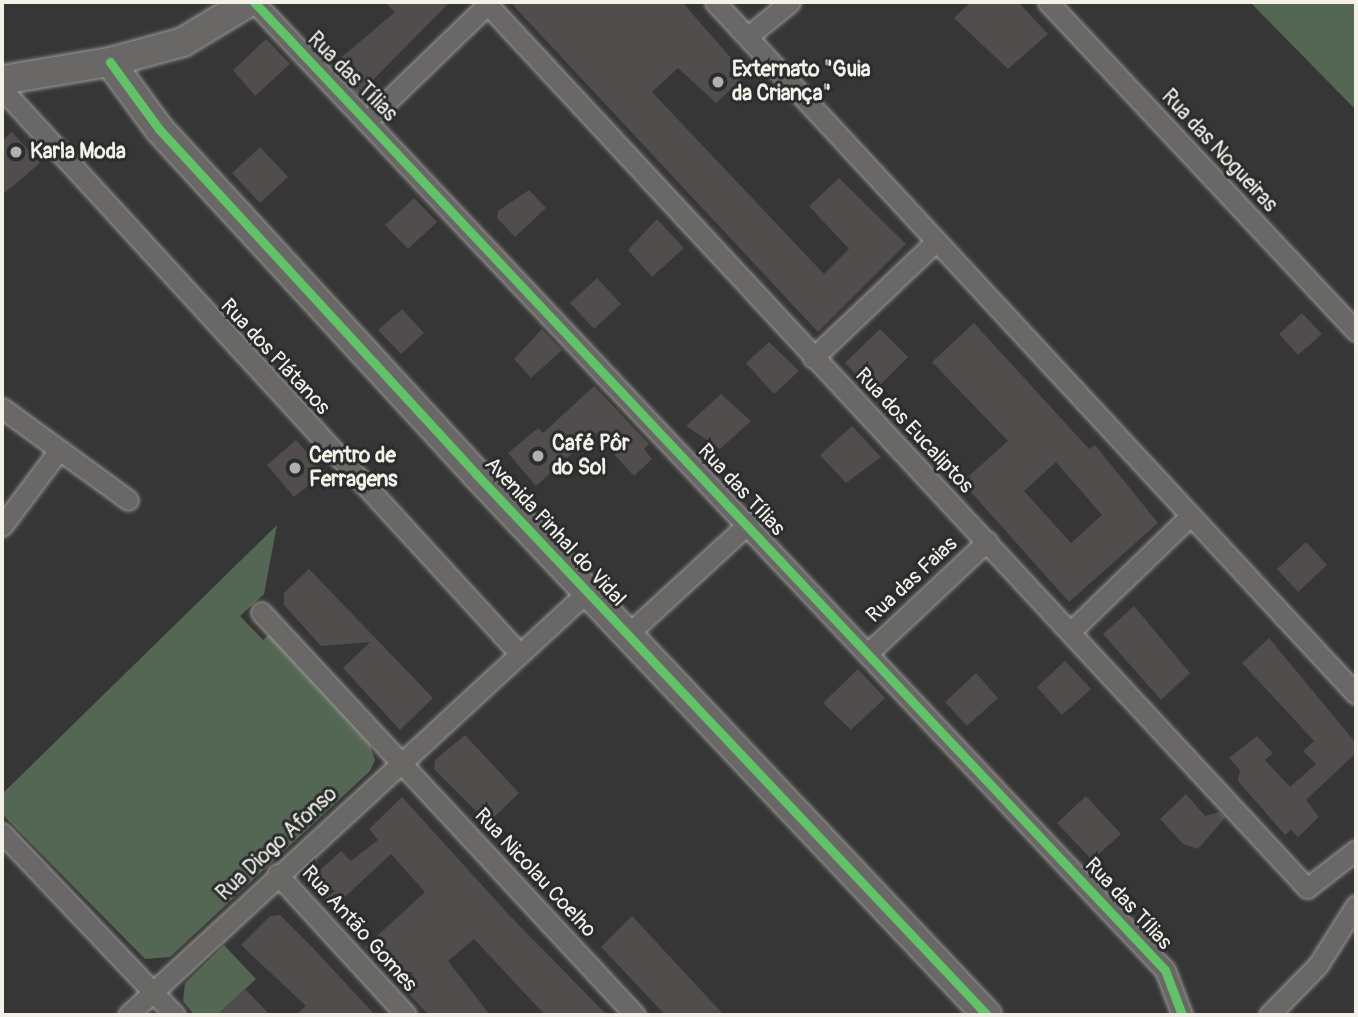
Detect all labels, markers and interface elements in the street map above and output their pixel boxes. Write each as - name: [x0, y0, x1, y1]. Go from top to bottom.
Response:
- street label: Rua das Tílias: [302, 27, 402, 127]
- place label: Externato "Guia da Criança": [732, 57, 871, 107]
- marker: Externato "Guia da Criança": [710, 74, 726, 90]
- street label: Rua das Nogueiras: [1156, 84, 1282, 218]
- place label: Karla Moda: [30, 139, 126, 165]
- marker: Karla Moda: [8, 144, 24, 160]
- street label: Rua dos Plátanos: [215, 294, 335, 420]
- street label: Rua dos Eucaliptos: [850, 363, 978, 499]
- place label: Café Pôr do Sol: [552, 431, 630, 481]
- street label: Rua das Tílias: [692, 439, 790, 541]
- place label: Centro de Ferragens: [309, 443, 397, 493]
- marker: Café Pôr do Sol: [530, 448, 546, 464]
- street label: Avenida Pinhal do Vidal: [479, 452, 631, 612]
- marker: Centro de Ferragens: [287, 460, 303, 476]
- street label: Rua das Faias: [861, 532, 963, 628]
- street label: Rua Diogo Afonso: [211, 782, 343, 906]
- street label: Rua Nicolau Coelho: [469, 803, 601, 943]
- street label: Rua das Tílias: [1079, 853, 1177, 955]
- street label: Rua Antão Gomes: [296, 861, 422, 997]

